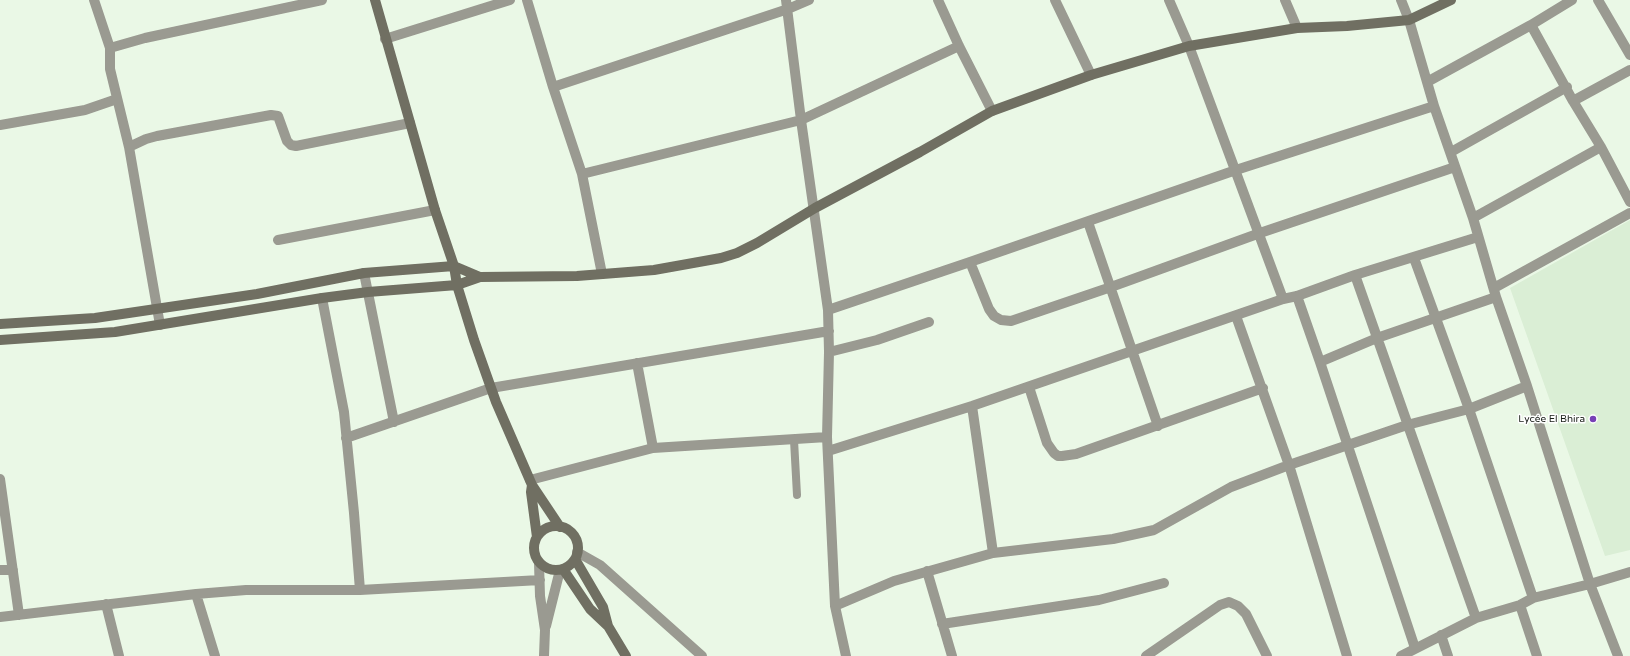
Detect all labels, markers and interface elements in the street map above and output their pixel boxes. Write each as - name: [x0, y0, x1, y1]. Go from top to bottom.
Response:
- place label: Lycée El Bhira: [1518, 413, 1585, 425]
- marker: Lycée El Bhira: [1588, 414, 1598, 424]

